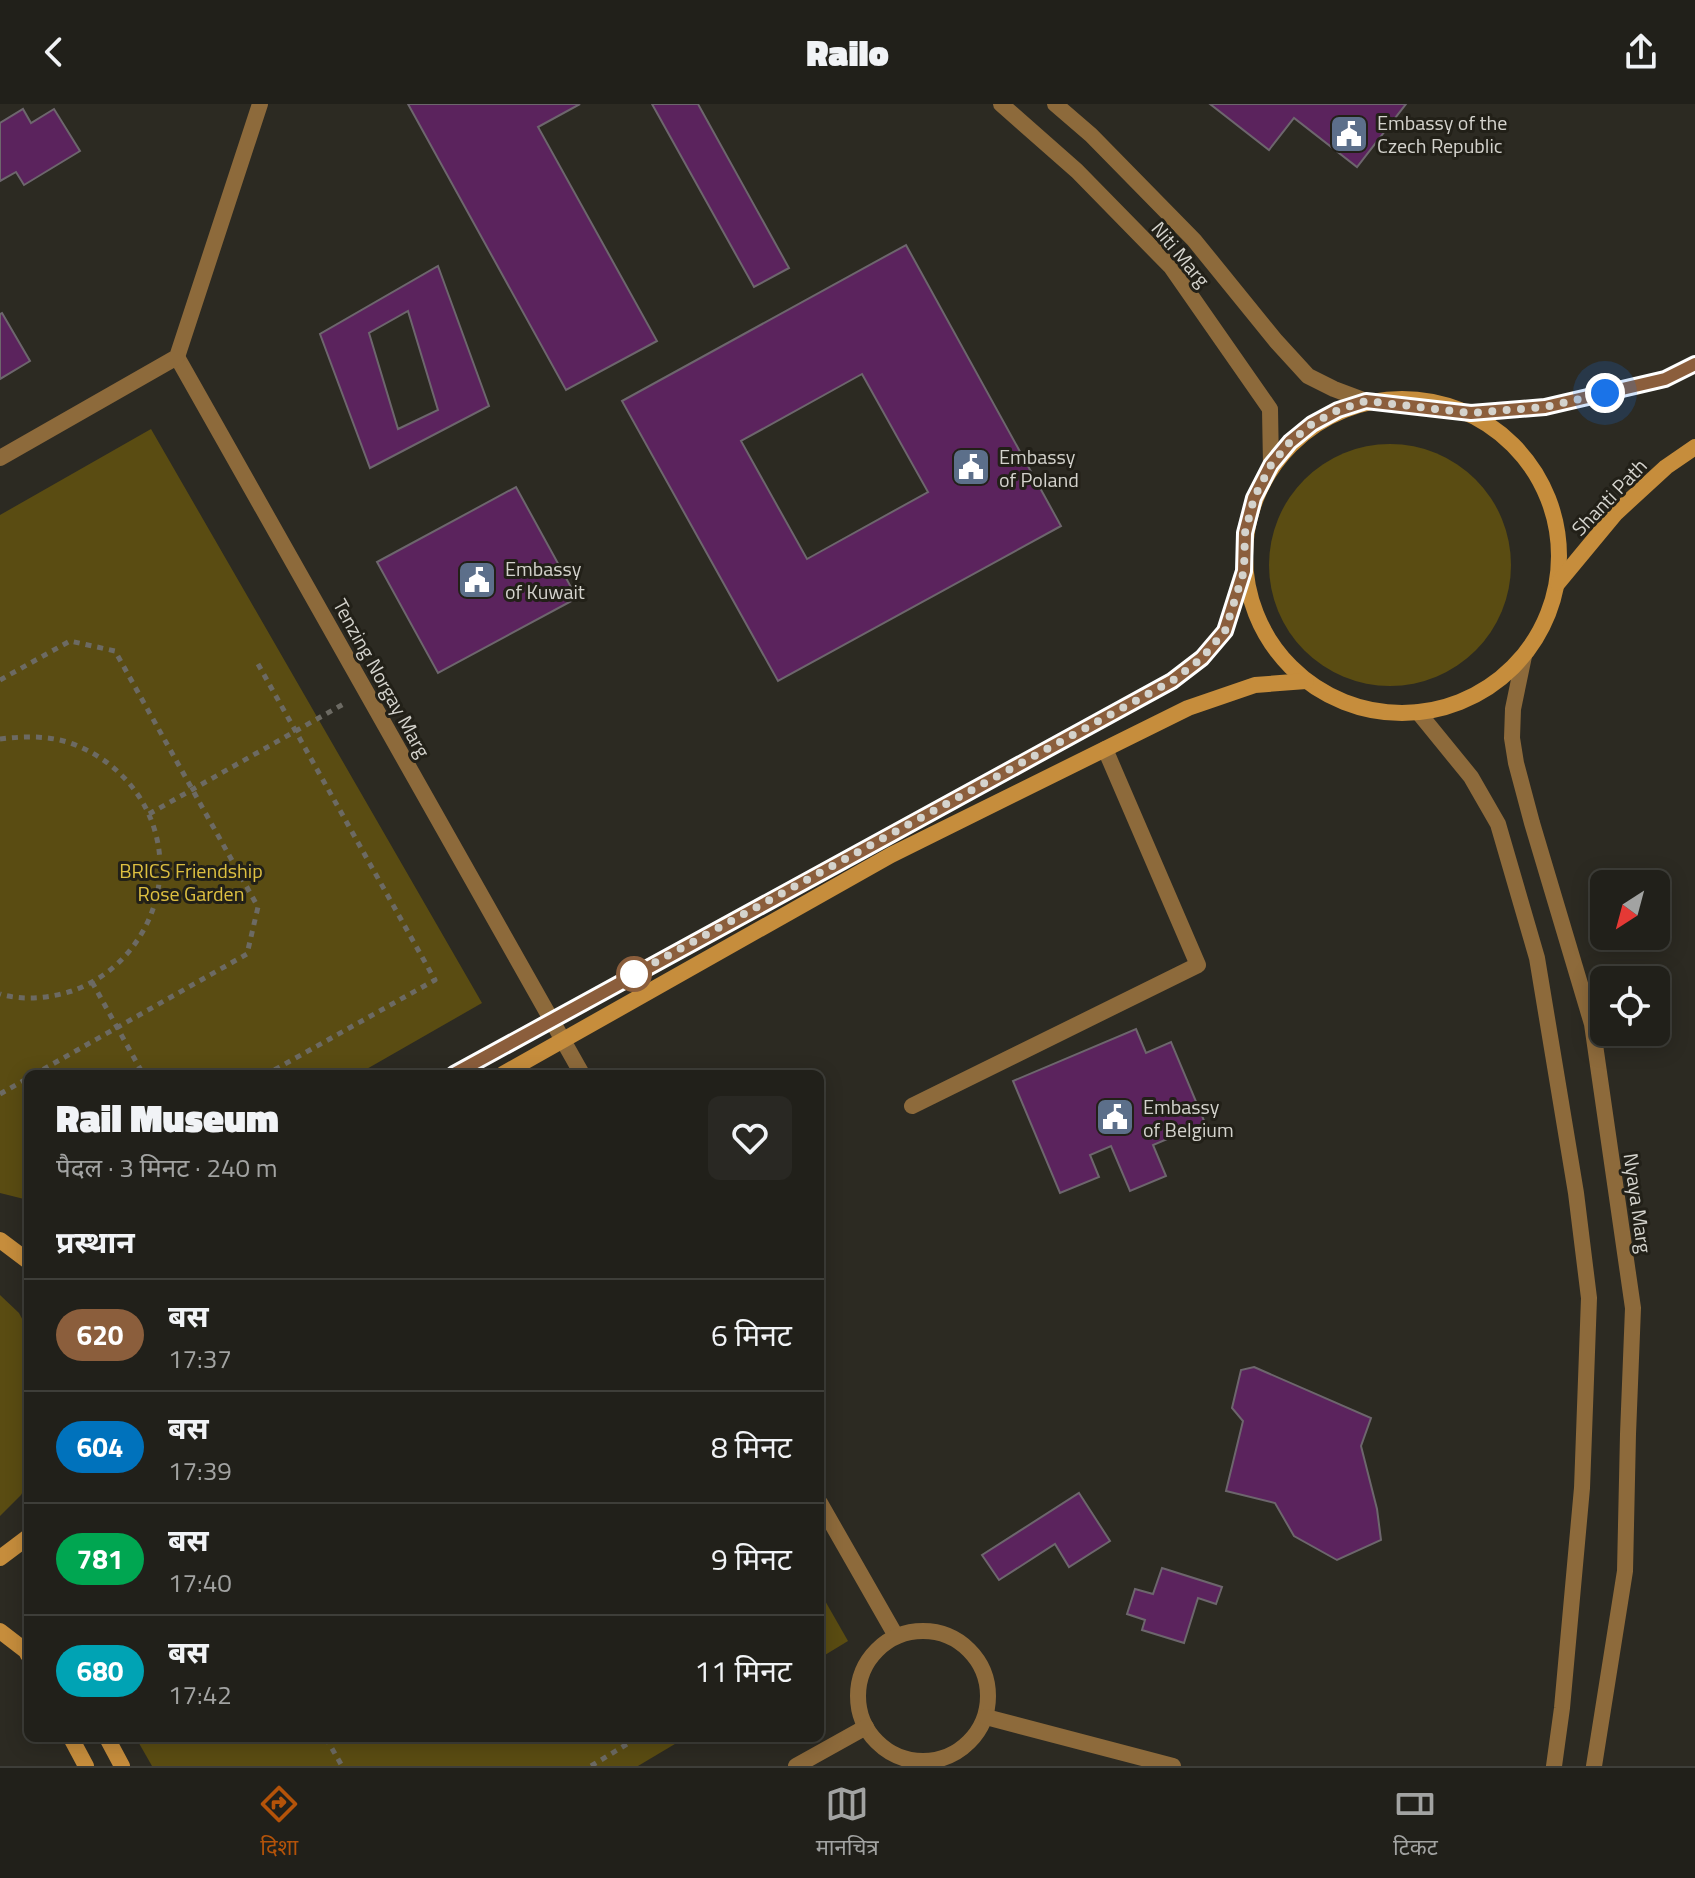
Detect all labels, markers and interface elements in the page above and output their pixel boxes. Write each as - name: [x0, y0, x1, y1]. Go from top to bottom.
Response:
- text: Railo: [806, 25, 889, 80]
- icon: back: [32, 30, 76, 74]
- icon: share: [1619, 30, 1663, 74]
- place label: Embassy of the Czech Republic: [1377, 107, 1507, 161]
- public building icon: Embassy of the Czech Republic: [1328, 113, 1370, 155]
- street label: Niti Marg: [1144, 214, 1218, 294]
- your location: [1585, 373, 1625, 413]
- place label: Embassy of Poland: [999, 441, 1079, 495]
- public building icon: Embassy of Poland: [950, 446, 992, 488]
- street label: Shanti Path: [1564, 451, 1654, 543]
- place label: Embassy of Kuwait: [505, 553, 585, 607]
- public building icon: Embassy of Kuwait: [456, 559, 498, 601]
- street label: Tenzing Norgay Marg: [325, 593, 439, 763]
- park label: BRICS Friendship Rose Garden: [119, 855, 263, 909]
- north arrow: [1590, 870, 1670, 950]
- map controls: [1590, 870, 1670, 1046]
- unlabelled marker: [617, 957, 651, 991]
- button: locate: [1590, 966, 1670, 1046]
- text: Rail Museum: [56, 1089, 279, 1147]
- place label: Embassy of Belgium: [1143, 1091, 1234, 1145]
- button: heart: [708, 1096, 792, 1180]
- public building icon: Embassy of Belgium: [1094, 1096, 1136, 1138]
- text: पैदल · 3 मिनट · 240 m: [56, 1148, 278, 1187]
- street label: Nyaya Marg: [1616, 1151, 1660, 1255]
- text: प्रस्थान: [56, 1219, 135, 1265]
- text: बस: [168, 1293, 209, 1339]
- text: 6 मिनट: [711, 1312, 792, 1358]
- text: 620: [76, 1313, 124, 1356]
- text: 17:37: [168, 1339, 232, 1378]
- text: बस: [168, 1405, 209, 1451]
- text: 8 मिनट: [711, 1424, 792, 1470]
- text: 604: [76, 1425, 124, 1468]
- text: 17:39: [168, 1451, 232, 1490]
- text: बस: [168, 1517, 209, 1563]
- text: 9 मिनट: [711, 1536, 792, 1582]
- text: 781: [76, 1537, 124, 1580]
- text: 17:40: [168, 1563, 232, 1602]
- text: बस: [168, 1629, 209, 1675]
- text: 11 मिनट: [694, 1648, 792, 1694]
- text: 680: [76, 1649, 124, 1692]
- text: 17:42: [168, 1675, 232, 1714]
- tab: दिशा: [257, 1782, 301, 1864]
- tab: मानचित्र: [816, 1782, 879, 1864]
- tab: टिकट: [1393, 1782, 1438, 1864]

